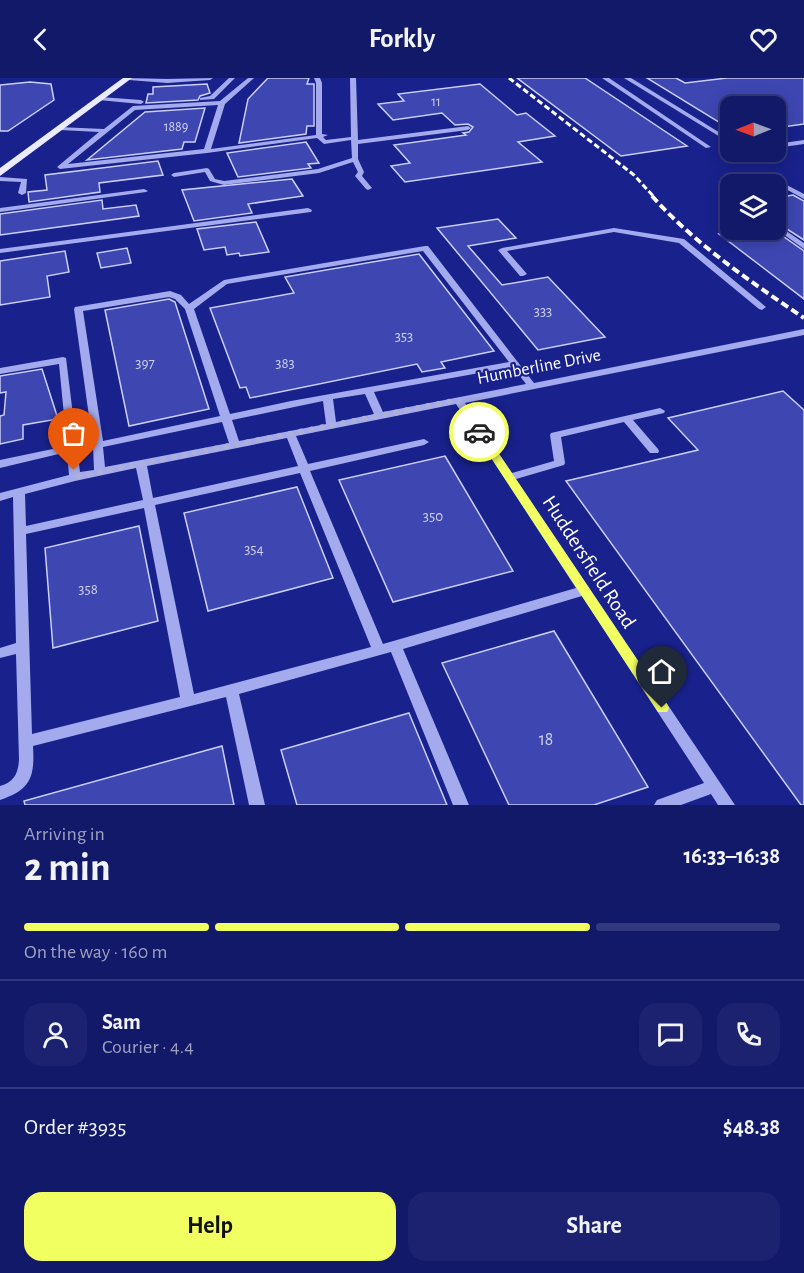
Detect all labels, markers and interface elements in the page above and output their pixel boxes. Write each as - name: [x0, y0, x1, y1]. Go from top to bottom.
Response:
- icon: back: [24, 23, 57, 56]
- icon: heart: [747, 23, 780, 56]
- text: Forkly: [369, 25, 435, 52]
- house number: 11: [431, 95, 441, 109]
- north arrow: [720, 96, 786, 162]
- map controls: [720, 96, 786, 240]
- house number: 1889: [164, 120, 188, 134]
- button: layers: [720, 174, 786, 240]
- house number: 333: [534, 304, 552, 319]
- house number: 353: [395, 329, 413, 344]
- street label: Humberline Drive: [476, 346, 602, 388]
- house number: 397: [135, 356, 155, 371]
- house number: 383: [275, 356, 295, 371]
- courier: [449, 402, 509, 462]
- pin: [48, 408, 99, 470]
- icon: car: [463, 416, 496, 449]
- icon: bag: [57, 417, 90, 450]
- street label: Huddersfield Road: [538, 492, 640, 632]
- house number: 350: [423, 509, 443, 524]
- house number: 354: [244, 542, 264, 557]
- house number: 358: [78, 582, 98, 597]
- pin: [636, 646, 687, 708]
- icon: home: [645, 655, 678, 688]
- house number: 18: [539, 731, 553, 749]
- text: Arriving in: [24, 824, 105, 844]
- text: 16:33–16:38: [683, 845, 780, 867]
- text: 2 min: [24, 849, 111, 888]
- text: On the way · 160 m: [24, 942, 168, 962]
- button: person: [24, 1003, 87, 1066]
- button: chat: [639, 1003, 702, 1066]
- button: phone: [717, 1003, 780, 1066]
- text: Sam: [102, 1011, 141, 1033]
- text: Courier · 4.4: [102, 1037, 194, 1057]
- text: Order #3935: [24, 1116, 126, 1138]
- text: $48.38: [723, 1116, 780, 1138]
- button: Help: [24, 1192, 396, 1261]
- button: Share: [408, 1192, 780, 1261]

